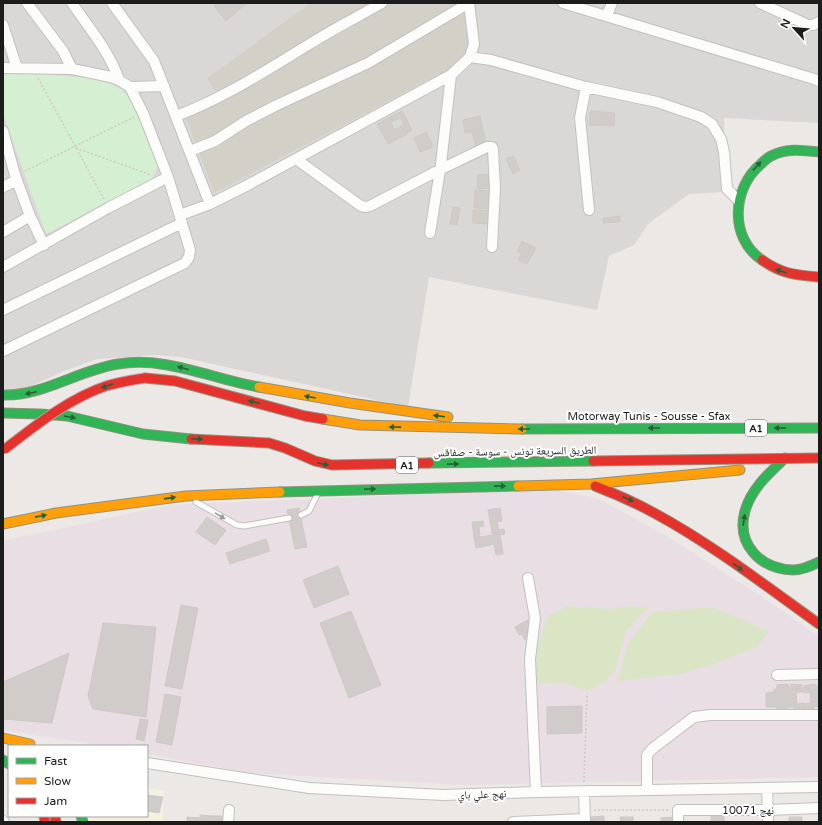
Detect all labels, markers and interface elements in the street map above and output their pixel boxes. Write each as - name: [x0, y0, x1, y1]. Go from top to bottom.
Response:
- north arrow: [774, 8, 814, 48]
- text: N: [778, 17, 793, 31]
- one-way arrow: [752, 161, 762, 171]
- one-way arrow: [774, 268, 786, 274]
- one-way arrow: [177, 365, 189, 371]
- one-way arrow: [100, 383, 112, 389]
- one-way arrow: [25, 391, 38, 397]
- one-way arrow: [304, 394, 316, 400]
- one-way arrow: [247, 399, 259, 405]
- street label: Motorway Tunis - Sousse - Sfax: [567, 410, 731, 423]
- one-way arrow: [433, 413, 445, 419]
- one-way arrow: [64, 414, 76, 420]
- road number: A1: [745, 420, 767, 436]
- one-way arrow: [389, 423, 401, 430]
- one-way arrow: [647, 425, 660, 431]
- one-way arrow: [773, 425, 786, 431]
- one-way arrow: [517, 426, 530, 432]
- one-way arrow: [191, 436, 203, 443]
- street label: الطريق السريعة تونس - سوسة - صفاقس: [434, 444, 596, 459]
- road number: A1: [396, 457, 418, 473]
- one-way arrow: [317, 461, 329, 467]
- one-way arrow: [447, 461, 460, 467]
- one-way arrow: [494, 483, 507, 489]
- one-way arrow: [364, 486, 377, 492]
- one-way arrow: [164, 495, 176, 501]
- one-way arrow: [622, 496, 633, 502]
- one-way arrow: [214, 512, 226, 519]
- one-way arrow: [35, 513, 47, 519]
- one-way arrow: [741, 514, 747, 526]
- one-way arrow: [733, 563, 743, 571]
- legend: [8, 745, 148, 817]
- text: Fast: [44, 754, 68, 768]
- text: Slow: [44, 774, 71, 788]
- street label: نهج علي باي: [457, 787, 507, 804]
- text: Jam: [44, 794, 67, 808]
- street label: نهج 10071: [722, 804, 774, 817]

